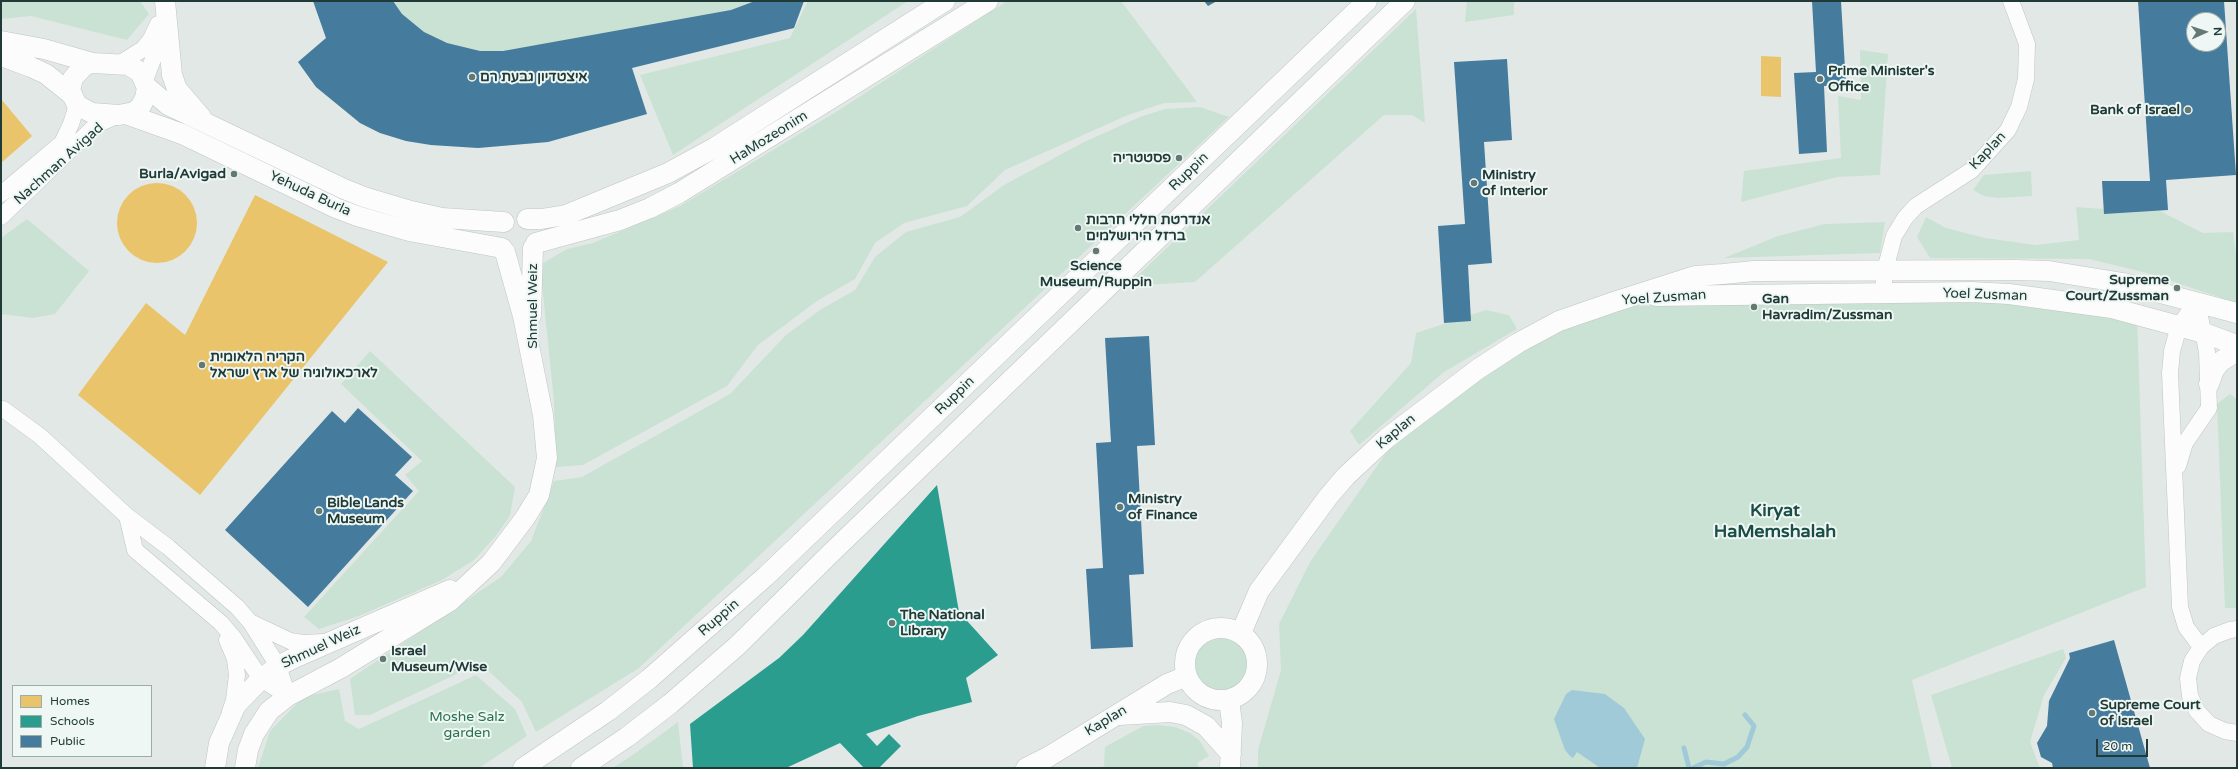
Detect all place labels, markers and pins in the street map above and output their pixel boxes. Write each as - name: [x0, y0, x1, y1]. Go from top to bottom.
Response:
- place label: Prime Minister's Office: [1828, 63, 1934, 96]
- place label: איצטדיון גבעת רם: [480, 69, 588, 85]
- marker: איצטדיון גבעת רם: [467, 72, 477, 82]
- marker: Prime Minister's Office: [1815, 74, 1825, 84]
- place label: Bank of Israel: [2090, 102, 2180, 118]
- marker: Bank of Israel: [2183, 105, 2193, 115]
- place label: פסטטריה: [1113, 150, 1171, 166]
- marker: פסטטריה: [1174, 153, 1184, 163]
- place label: Burla/Avigad: [139, 166, 226, 182]
- place label: Ministry of Interior: [1482, 167, 1548, 200]
- marker: Burla/Avigad: [229, 169, 239, 179]
- marker: Ministry of Interior: [1469, 178, 1479, 188]
- place label: אנדרטת חללי חרבות ברזל הירושלמים: [1086, 212, 1211, 244]
- marker: אנדרטת חללי חרבות ברזל הירושלמים: [1073, 223, 1083, 233]
- marker: Science Museum/Ruppin: [1091, 246, 1101, 256]
- place label: Science Museum/Ruppin: [1040, 258, 1152, 290]
- place label: Supreme Court/Zussman: [2065, 272, 2169, 304]
- marker: Supreme Court/Zussman: [2172, 283, 2182, 293]
- place label: Gan Havradim/Zussman: [1762, 291, 1892, 324]
- marker: Gan Havradim/Zussman: [1749, 302, 1759, 312]
- place label: הקריה הלאומית לארכאולוגיה של ארץ ישראל: [210, 349, 378, 382]
- marker: הקריה הלאומית לארכאולוגיה של ארץ ישראל: [197, 360, 207, 370]
- place label: Ministry of Finance: [1128, 491, 1198, 524]
- place label: Bible Lands Museum: [327, 495, 404, 528]
- marker: Ministry of Finance: [1115, 502, 1125, 512]
- marker: Bible Lands Museum: [314, 506, 324, 516]
- place label: The National Library: [900, 607, 985, 640]
- marker: The National Library: [887, 618, 897, 628]
- place label: Israel Museum/Wise: [391, 643, 487, 676]
- marker: Israel Museum/Wise: [378, 654, 388, 664]
- place label: Supreme Court of Israel: [2100, 697, 2201, 730]
- marker: Supreme Court of Israel: [2087, 708, 2097, 718]

